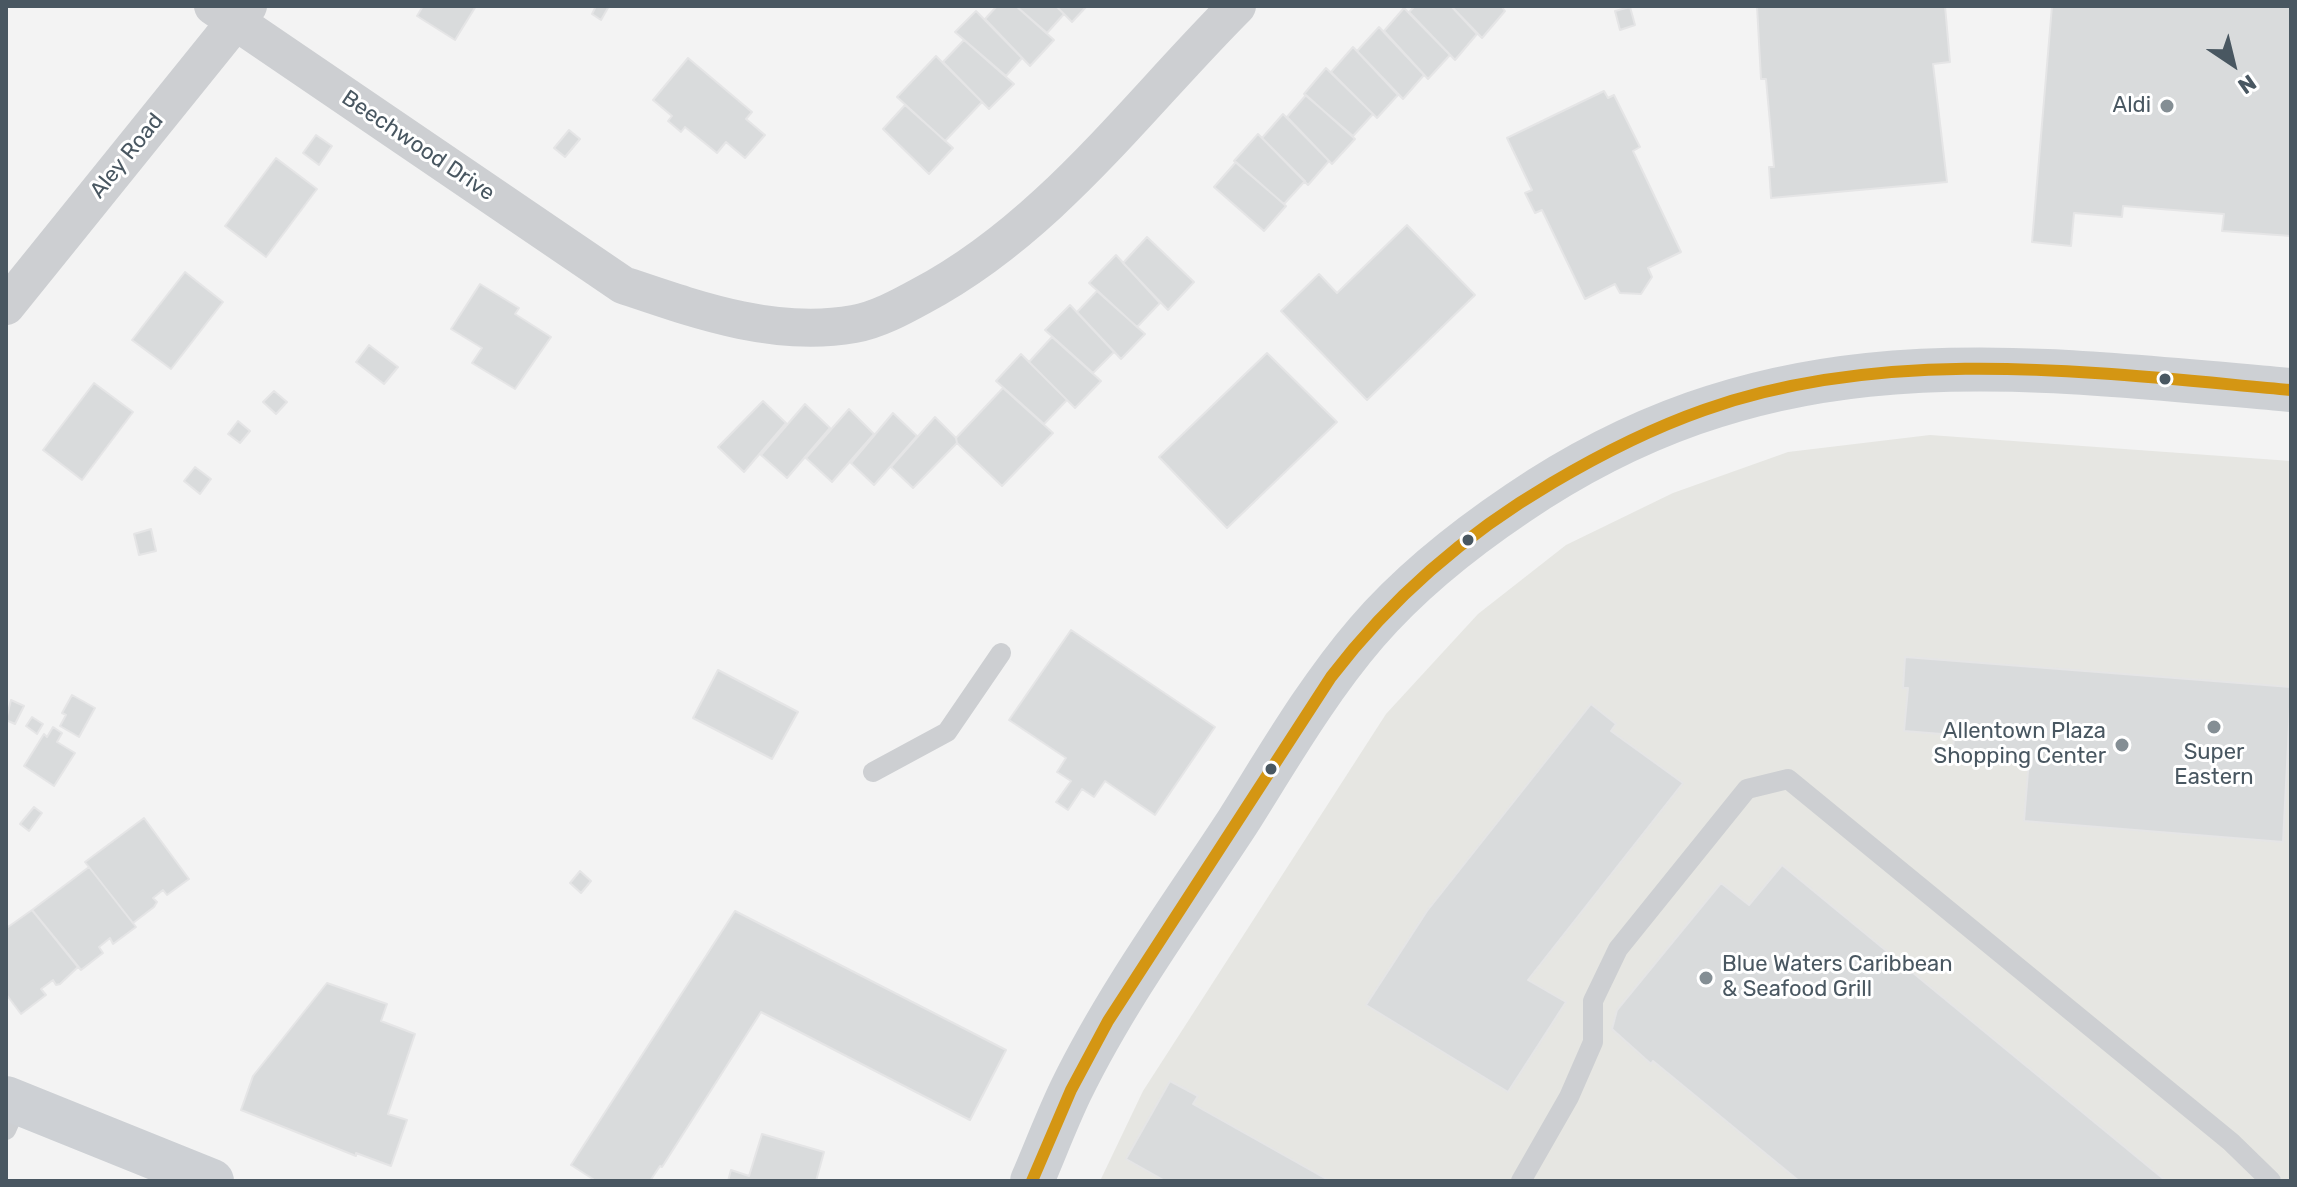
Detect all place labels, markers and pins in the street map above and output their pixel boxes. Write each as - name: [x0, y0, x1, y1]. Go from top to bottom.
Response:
- place label: Aldi: [2113, 93, 2151, 119]
- marker: Aldi: [2158, 97, 2176, 115]
- unlabelled marker: [2157, 371, 2173, 387]
- unlabelled marker: [1460, 532, 1476, 548]
- marker: Super Eastern: [2205, 718, 2223, 736]
- place label: Allentown Plaza Shopping Center: [1933, 719, 2106, 770]
- marker: Allentown Plaza Shopping Center: [2113, 736, 2131, 754]
- place label: Super Eastern: [2174, 740, 2254, 792]
- unlabelled marker: [1263, 761, 1279, 777]
- place label: Blue Waters Caribbean & Seafood Grill: [1722, 952, 1953, 1004]
- marker: Blue Waters Caribbean & Seafood Grill: [1697, 969, 1715, 987]

